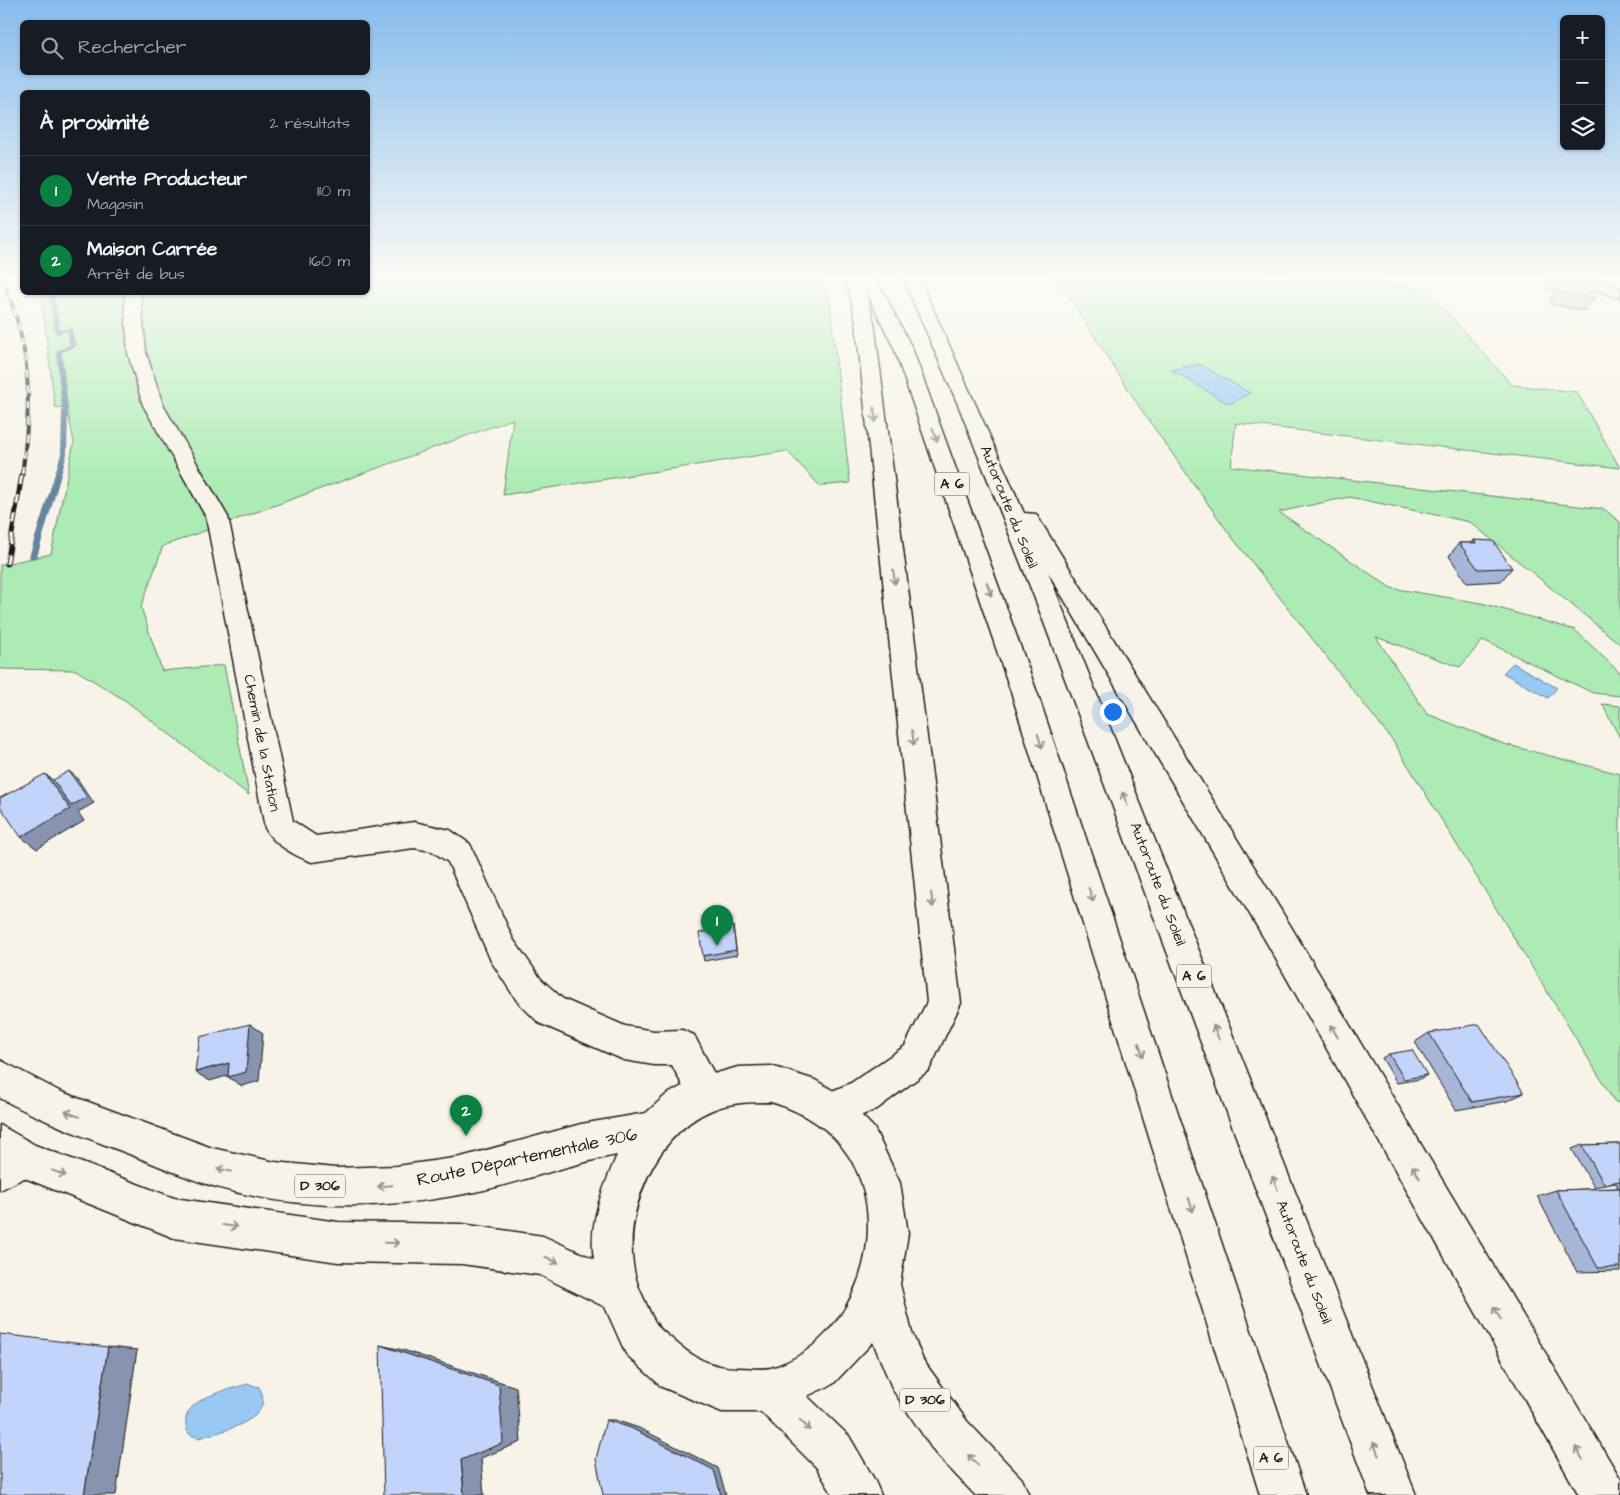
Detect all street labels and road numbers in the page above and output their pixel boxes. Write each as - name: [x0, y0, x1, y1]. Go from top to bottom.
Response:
- street label: Autoroute du Soleil: [975, 442, 1043, 572]
- road number: A 6: [934, 472, 970, 496]
- street label: Chemin de la Station: [238, 673, 286, 814]
- street label: Autoroute du Soleil: [1125, 819, 1191, 949]
- road number: A 6: [1176, 964, 1212, 988]
- street label: Route Départementale 306: [415, 1121, 639, 1193]
- road number: D 306: [295, 1174, 345, 1198]
- street label: Autoroute du Soleil: [1271, 1197, 1337, 1327]
- road number: D 306: [900, 1388, 950, 1412]
- road number: A 6: [1254, 1446, 1288, 1470]

